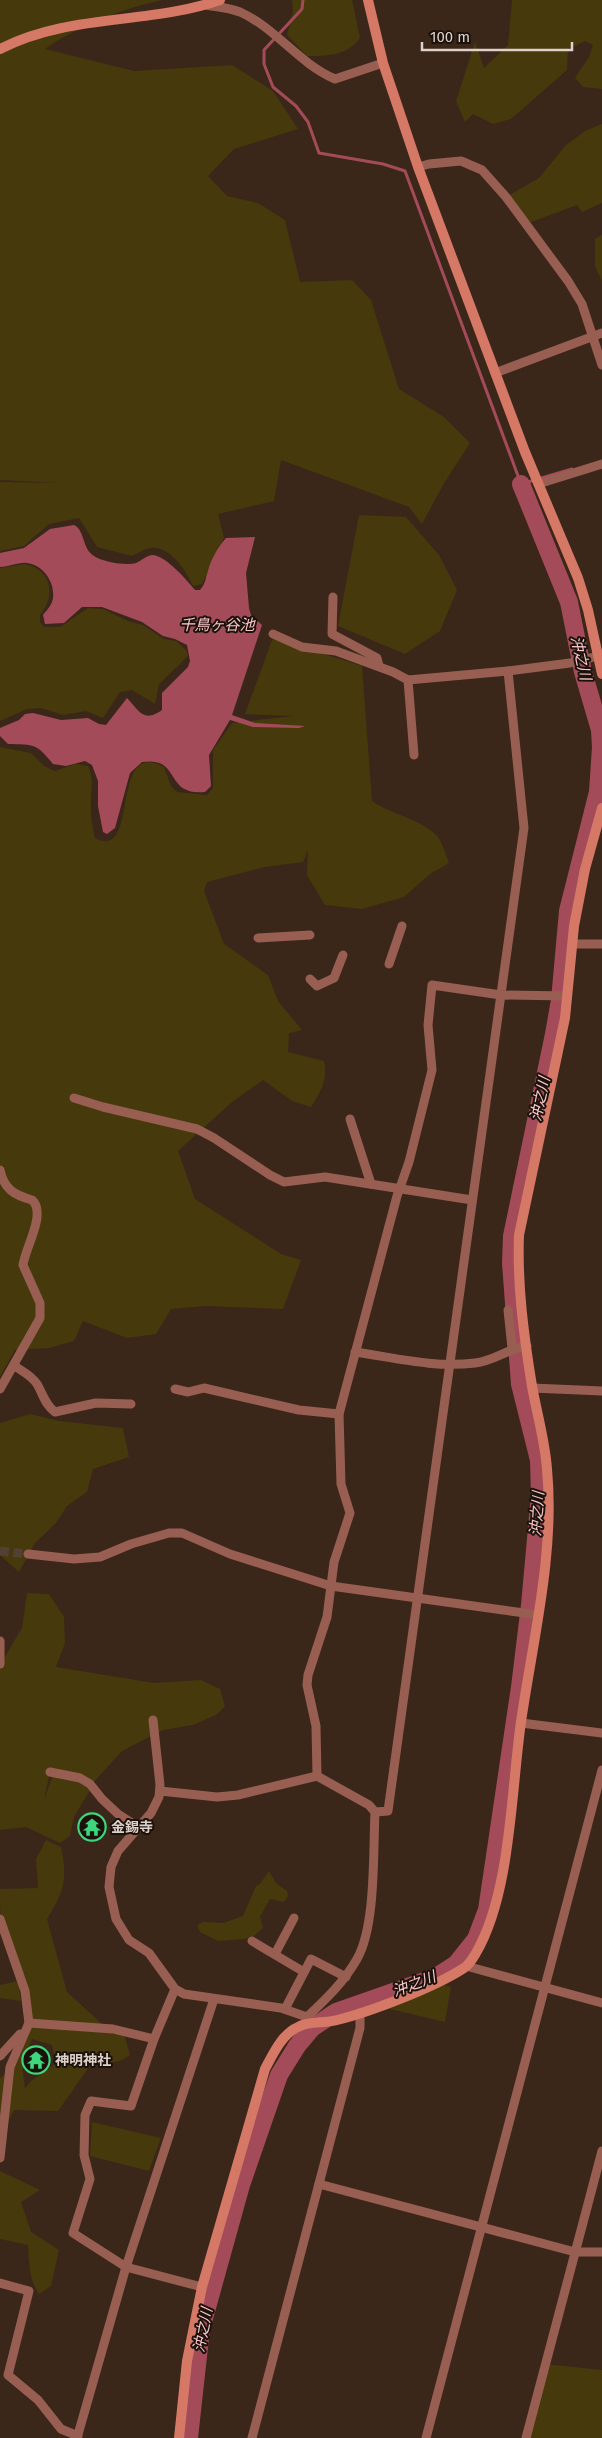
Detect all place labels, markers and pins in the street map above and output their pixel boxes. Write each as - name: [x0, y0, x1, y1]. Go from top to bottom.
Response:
- temple icon: 金錫寺: [77, 1812, 107, 1842]
- place label: 金錫寺: [111, 1819, 153, 1836]
- temple icon: 神明神社: [21, 2045, 51, 2075]
- place label: 神明神社: [55, 2052, 111, 2069]

